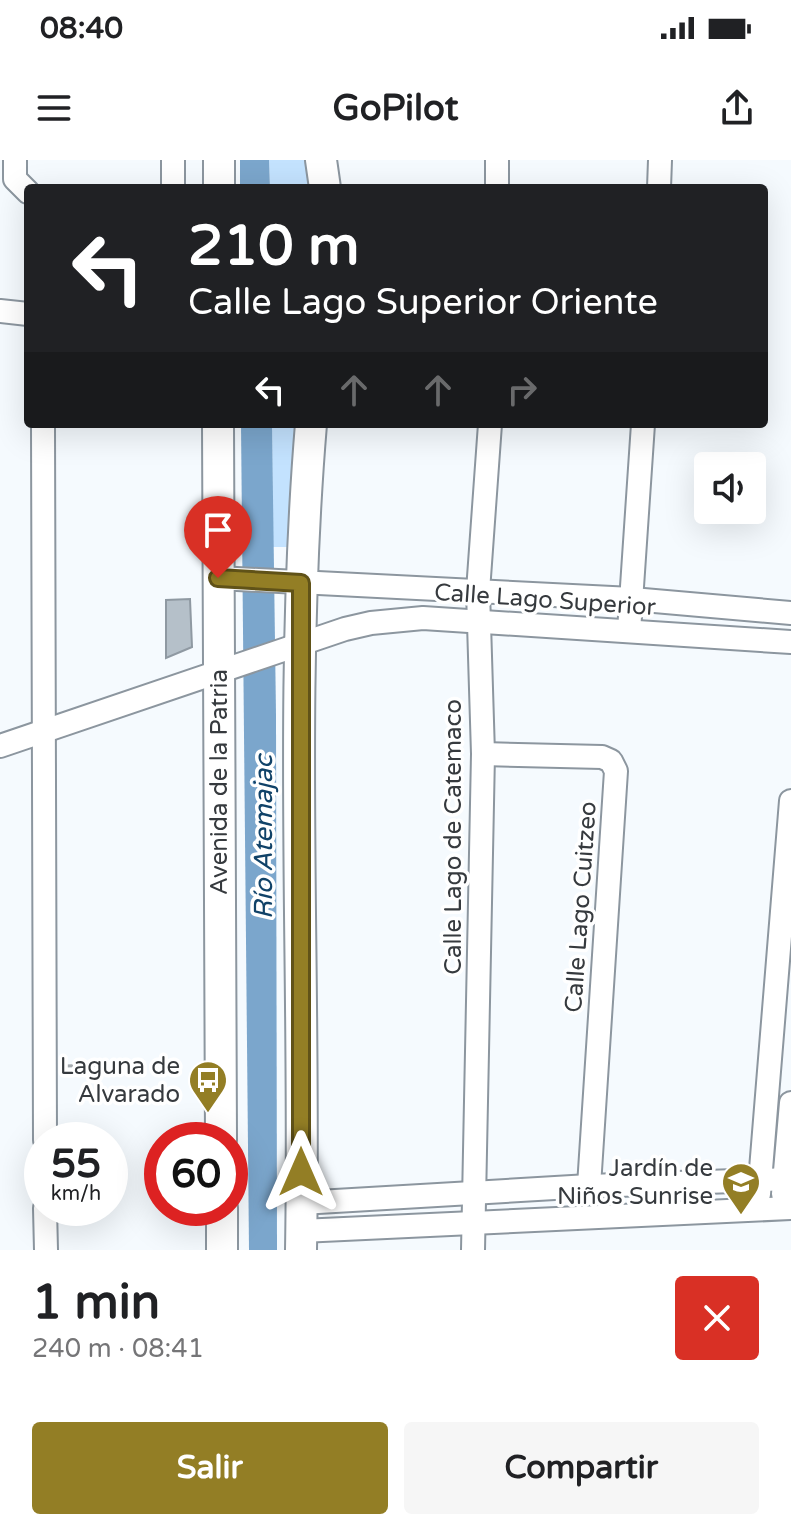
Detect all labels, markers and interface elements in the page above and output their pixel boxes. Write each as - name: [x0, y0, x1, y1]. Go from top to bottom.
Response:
- text: 08:40: [40, 10, 123, 47]
- icon: menu: [32, 86, 76, 130]
- icon: share: [715, 86, 759, 130]
- text: GoPilot: [333, 87, 458, 130]
- text: 210 m: [188, 213, 359, 280]
- icon: left: [56, 216, 160, 320]
- text: Calle Lago Superior Oriente: [188, 281, 658, 324]
- icon: left: [248, 368, 292, 412]
- icon: ahead: [332, 368, 376, 412]
- icon: ahead: [416, 368, 460, 412]
- icon: right: [500, 368, 544, 412]
- map controls: [694, 452, 766, 524]
- button: sound: [694, 452, 766, 524]
- pin: [184, 496, 252, 578]
- icon: arrive: [196, 508, 240, 552]
- street label: Calle Lago Superior: [433, 578, 658, 622]
- street label: Avenida de la Patria: [205, 669, 234, 895]
- street label: Calle Lago de Catemaco: [439, 699, 468, 975]
- water label: Río Atemajac: [248, 753, 279, 919]
- street label: Calle Lago Cuitzeo: [559, 800, 603, 1014]
- place label: Laguna de Alvarado: [60, 1052, 180, 1109]
- bus stop icon: Laguna de Alvarado: [187, 1059, 229, 1114]
- speed limit sign: 60: [144, 1122, 248, 1226]
- position arrow: [259, 1130, 343, 1214]
- text: 55: [51, 1140, 101, 1188]
- place label: Jardín de Niños Sunrise: [557, 1154, 713, 1211]
- school or university icon: Jardín de Niños Sunrise: [720, 1161, 762, 1216]
- text: km/h: [51, 1182, 101, 1206]
- text: 1 min: [32, 1274, 160, 1332]
- button: close: [675, 1276, 759, 1360]
- text: 240 m · 08:41: [32, 1333, 204, 1364]
- button: Salir: [32, 1422, 388, 1514]
- button: Compartir: [404, 1422, 759, 1514]

